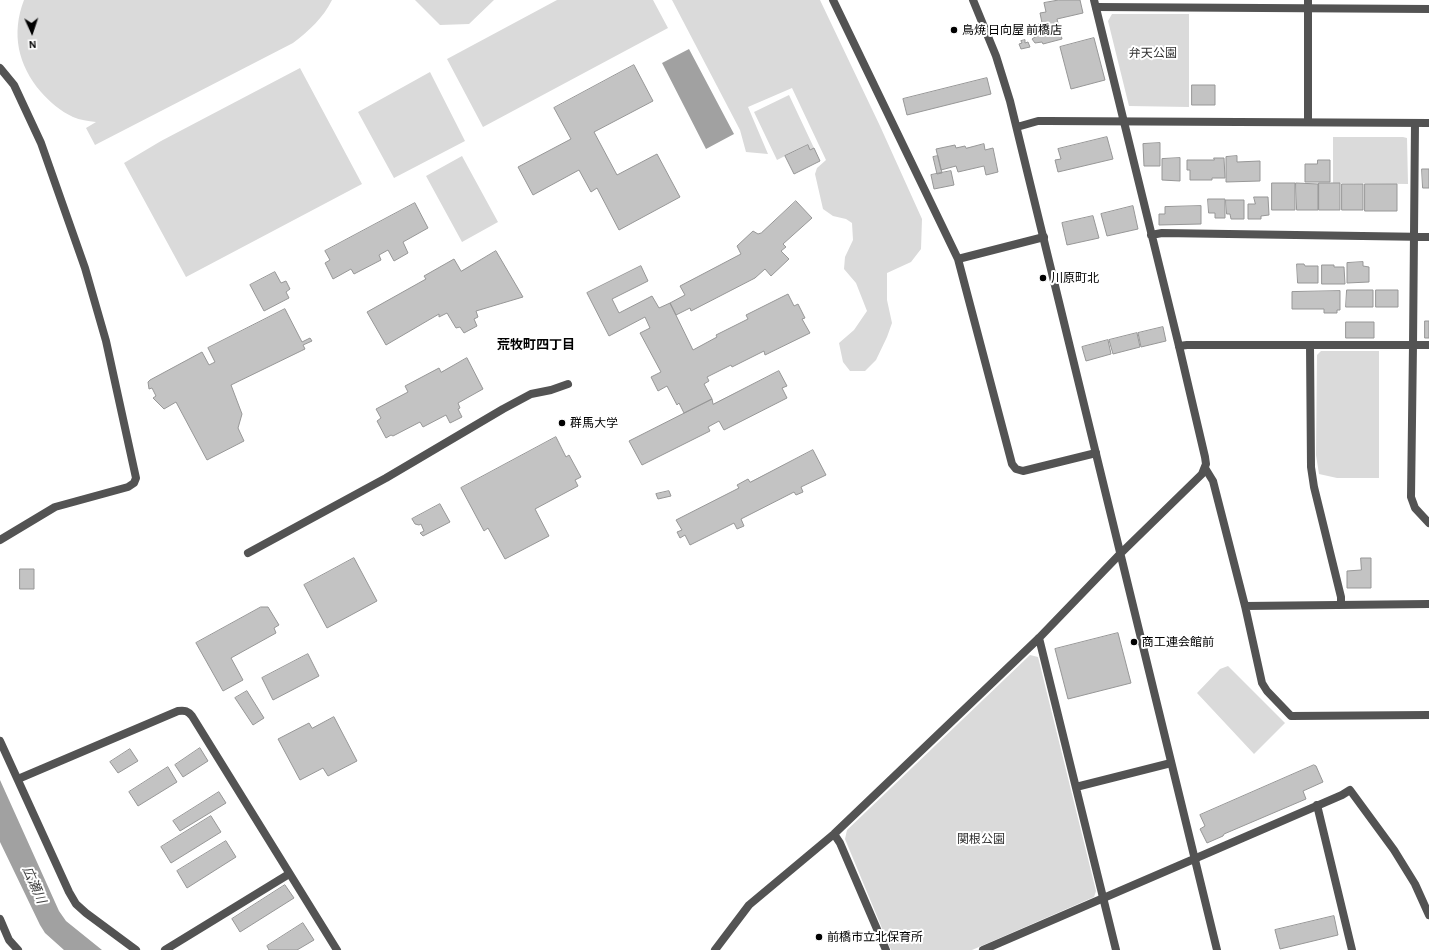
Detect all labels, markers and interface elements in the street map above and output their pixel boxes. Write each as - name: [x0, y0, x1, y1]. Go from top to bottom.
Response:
- north arrow: [12, 12, 52, 52]
- place label: 鳥焼 日向屋 前橋店: [962, 23, 1062, 37]
- marker: 鳥焼 日向屋 前橋店: [949, 25, 959, 35]
- text: N: [29, 39, 37, 50]
- park label: 弁天公園: [1129, 46, 1177, 60]
- place label: 川原町北: [1051, 271, 1099, 285]
- marker: 川原町北: [1038, 273, 1048, 283]
- district label: 荒牧町四丁目: [497, 337, 575, 353]
- place label: 群馬大学: [570, 416, 618, 430]
- marker: 群馬大学: [557, 418, 567, 428]
- place label: 商工連会館前: [1142, 635, 1214, 649]
- marker: 商工連会館前: [1129, 637, 1139, 647]
- park label: 関根公園: [957, 832, 1005, 846]
- water label: 広瀬川: [19, 864, 49, 906]
- place label: 前橋市立北保育所: [827, 930, 923, 944]
- marker: 前橋市立北保育所: [814, 932, 824, 942]

